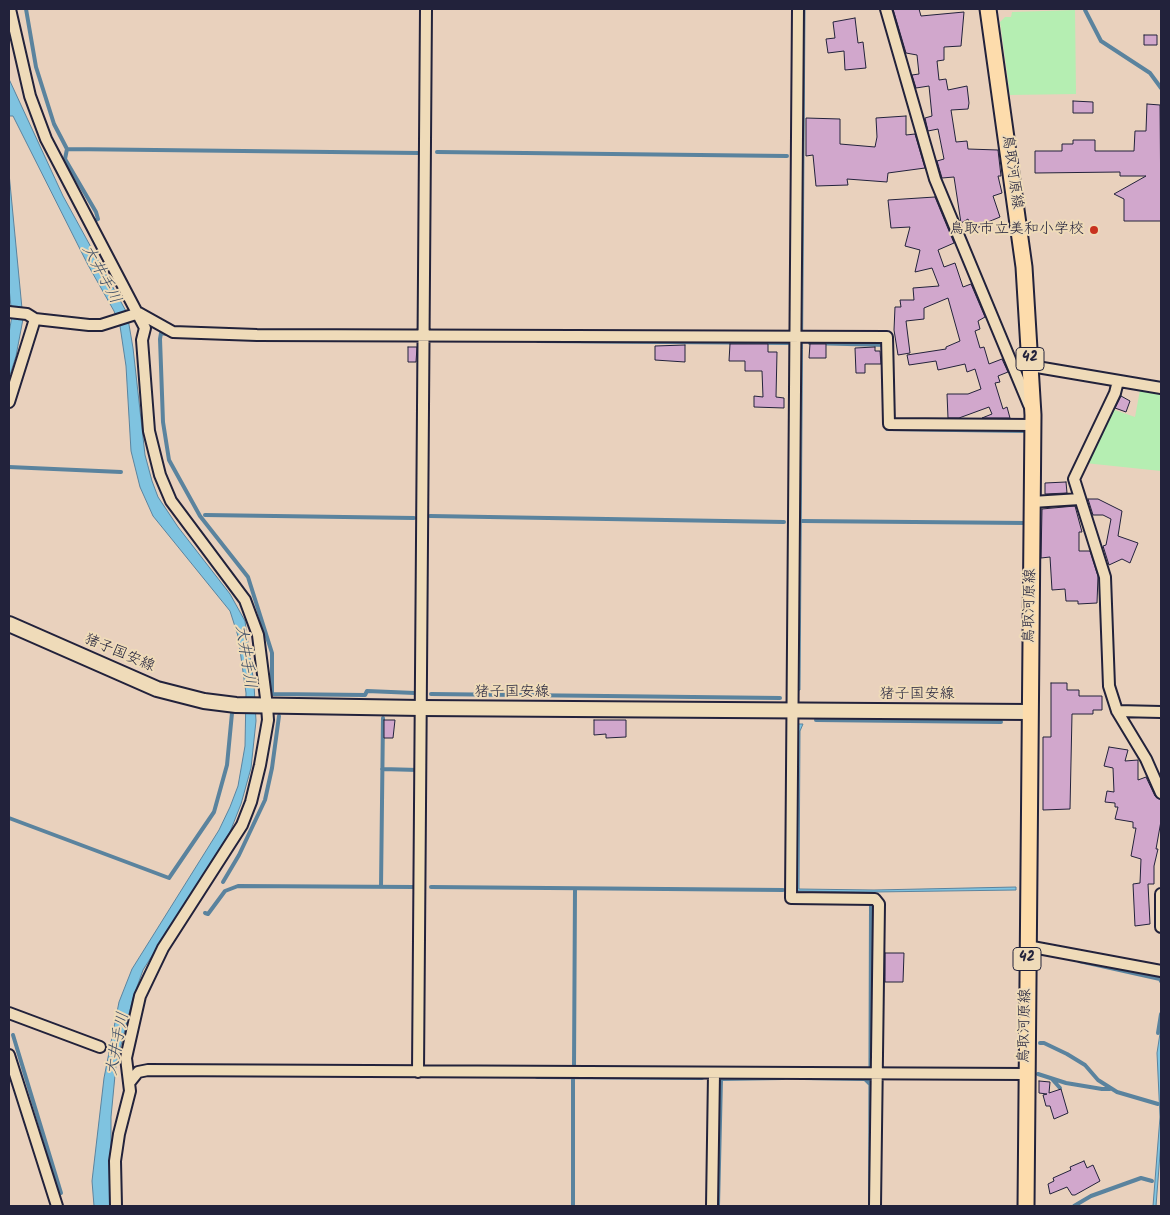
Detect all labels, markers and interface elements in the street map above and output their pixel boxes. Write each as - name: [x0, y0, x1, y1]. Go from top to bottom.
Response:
- street label: 鳥取河原線: [997, 134, 1025, 210]
- place label: 鳥取市立美和小学校: [949, 221, 1084, 239]
- marker: 鳥取市立美和小学校: [1088, 224, 1100, 236]
- water label: 大井手川: [77, 242, 123, 308]
- road number: 42: [1016, 348, 1044, 370]
- street label: 鳥取河原線: [1021, 568, 1041, 644]
- water label: 大井手川: [230, 624, 258, 690]
- street label: 猪子国安線: [81, 631, 157, 677]
- street label: 猪子国安線: [475, 684, 549, 702]
- street label: 猪子国安線: [880, 686, 954, 704]
- road number: 42: [1013, 948, 1041, 971]
- street label: 鳥取河原線: [1016, 988, 1036, 1064]
- water label: 大井手川: [103, 1011, 135, 1077]

